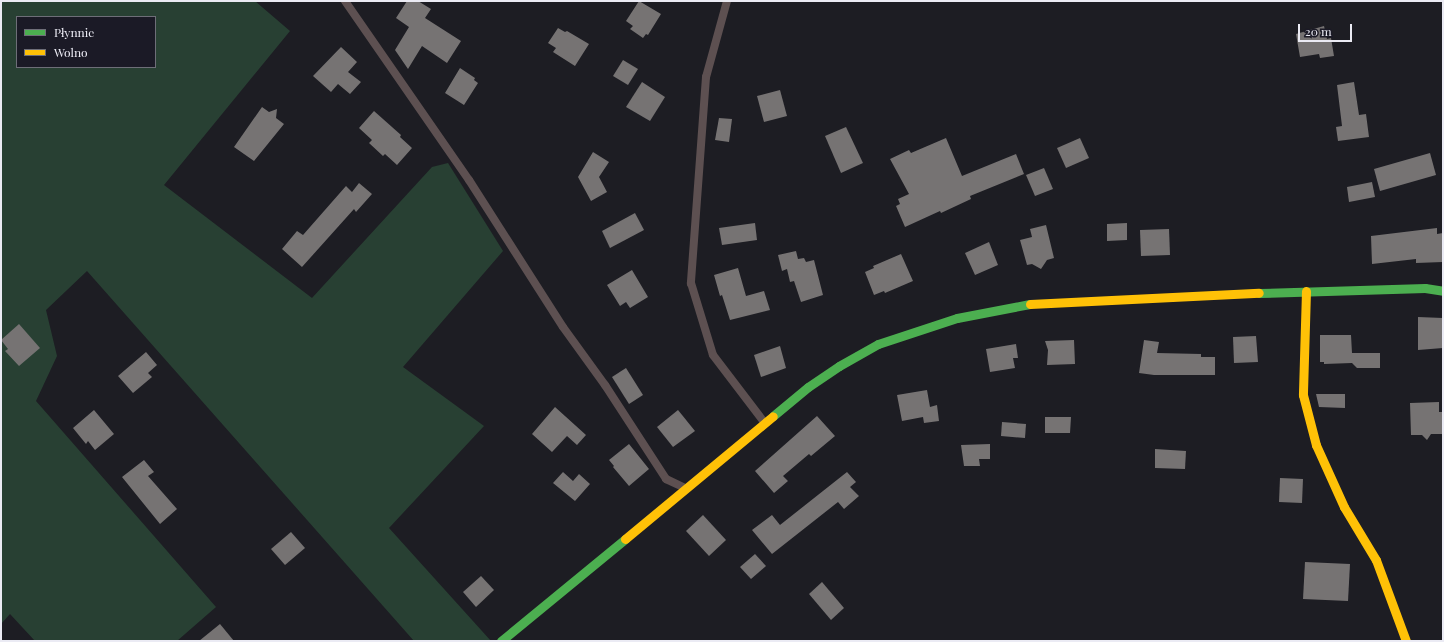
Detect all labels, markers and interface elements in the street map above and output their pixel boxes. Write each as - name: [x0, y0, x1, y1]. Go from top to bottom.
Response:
- legend: [16, 16, 156, 68]
- scale bar: [1300, 16, 1354, 42]
- text: 20 m: [1305, 23, 1332, 39]
- text: Płynnie: [54, 24, 94, 40]
- text: Wolno: [54, 44, 88, 60]

